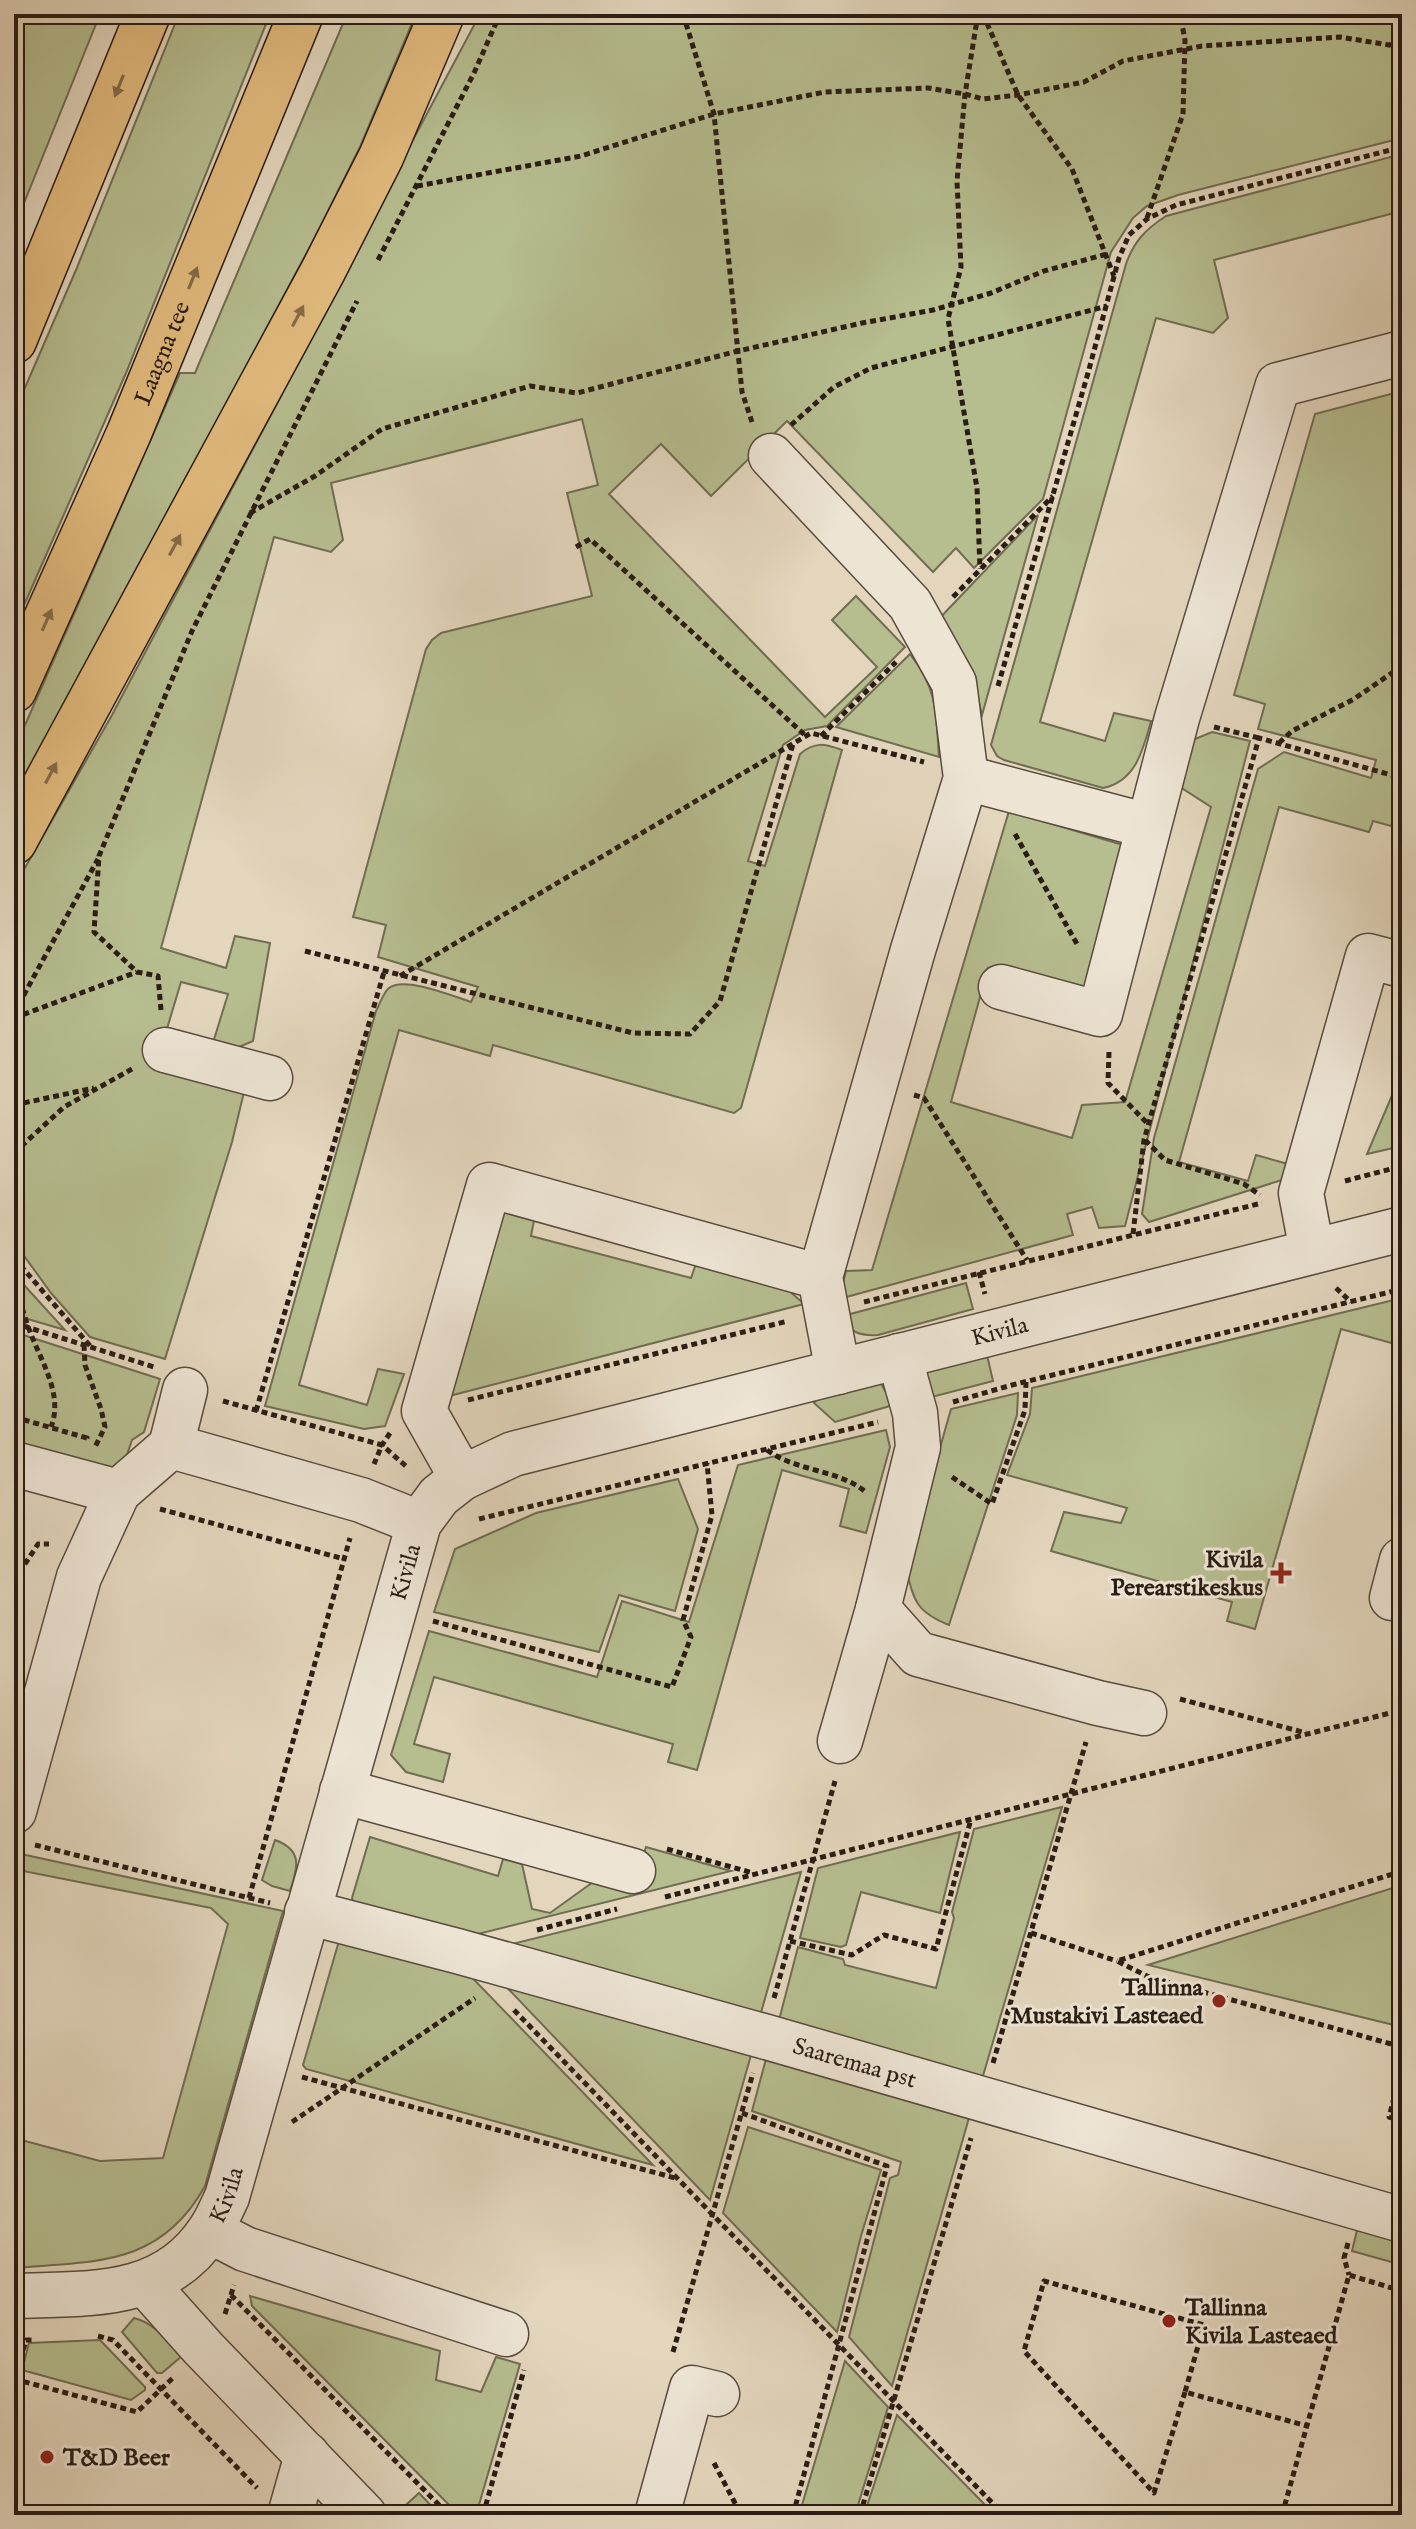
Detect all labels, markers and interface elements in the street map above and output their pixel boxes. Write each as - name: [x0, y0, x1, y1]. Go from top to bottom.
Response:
- one-way arrow: [112, 74, 125, 98]
- one-way arrow: [187, 266, 200, 290]
- street label: Laagna tee: [128, 297, 198, 410]
- one-way arrow: [291, 305, 305, 327]
- one-way arrow: [168, 533, 181, 556]
- one-way arrow: [40, 608, 54, 631]
- one-way arrow: [44, 762, 58, 785]
- street label: Kivila: [968, 1310, 1032, 1354]
- street label: Kivila: [384, 1540, 429, 1605]
- place label: Kivila Perearstikeskus: [1110, 1545, 1264, 1604]
- marker: Kivila Perearstikeskus: [1270, 1562, 1292, 1584]
- place label: Tallinna Mustakivi Lasteaed: [1010, 1973, 1204, 2032]
- marker: Tallinna Mustakivi Lasteaed: [1210, 1992, 1228, 2010]
- street label: Saaremaa pst: [789, 2031, 920, 2096]
- street label: Kivila: [203, 2163, 252, 2229]
- place label: Tallinna Kivila Lasteaed: [1184, 2293, 1338, 2352]
- marker: Tallinna Kivila Lasteaed: [1160, 2312, 1178, 2330]
- place label: T&D Beer: [62, 2443, 170, 2474]
- marker: T&D Beer: [38, 2448, 56, 2466]

